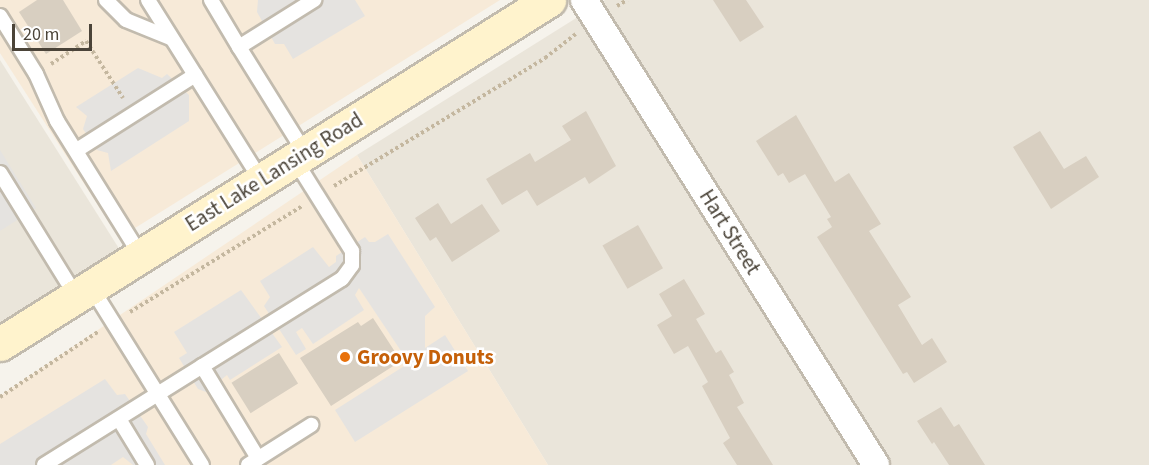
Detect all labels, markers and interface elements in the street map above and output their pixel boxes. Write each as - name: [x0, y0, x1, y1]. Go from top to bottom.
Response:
- scale bar: [15, 12, 94, 50]
- text: 20 m: [23, 22, 59, 47]
- street label: East Lake Lansing Road: [181, 107, 367, 237]
- street label: Hart Street: [694, 185, 766, 279]
- place label: Groovy Donuts: [357, 344, 494, 370]
- marker: Groovy Donuts: [338, 350, 352, 364]

